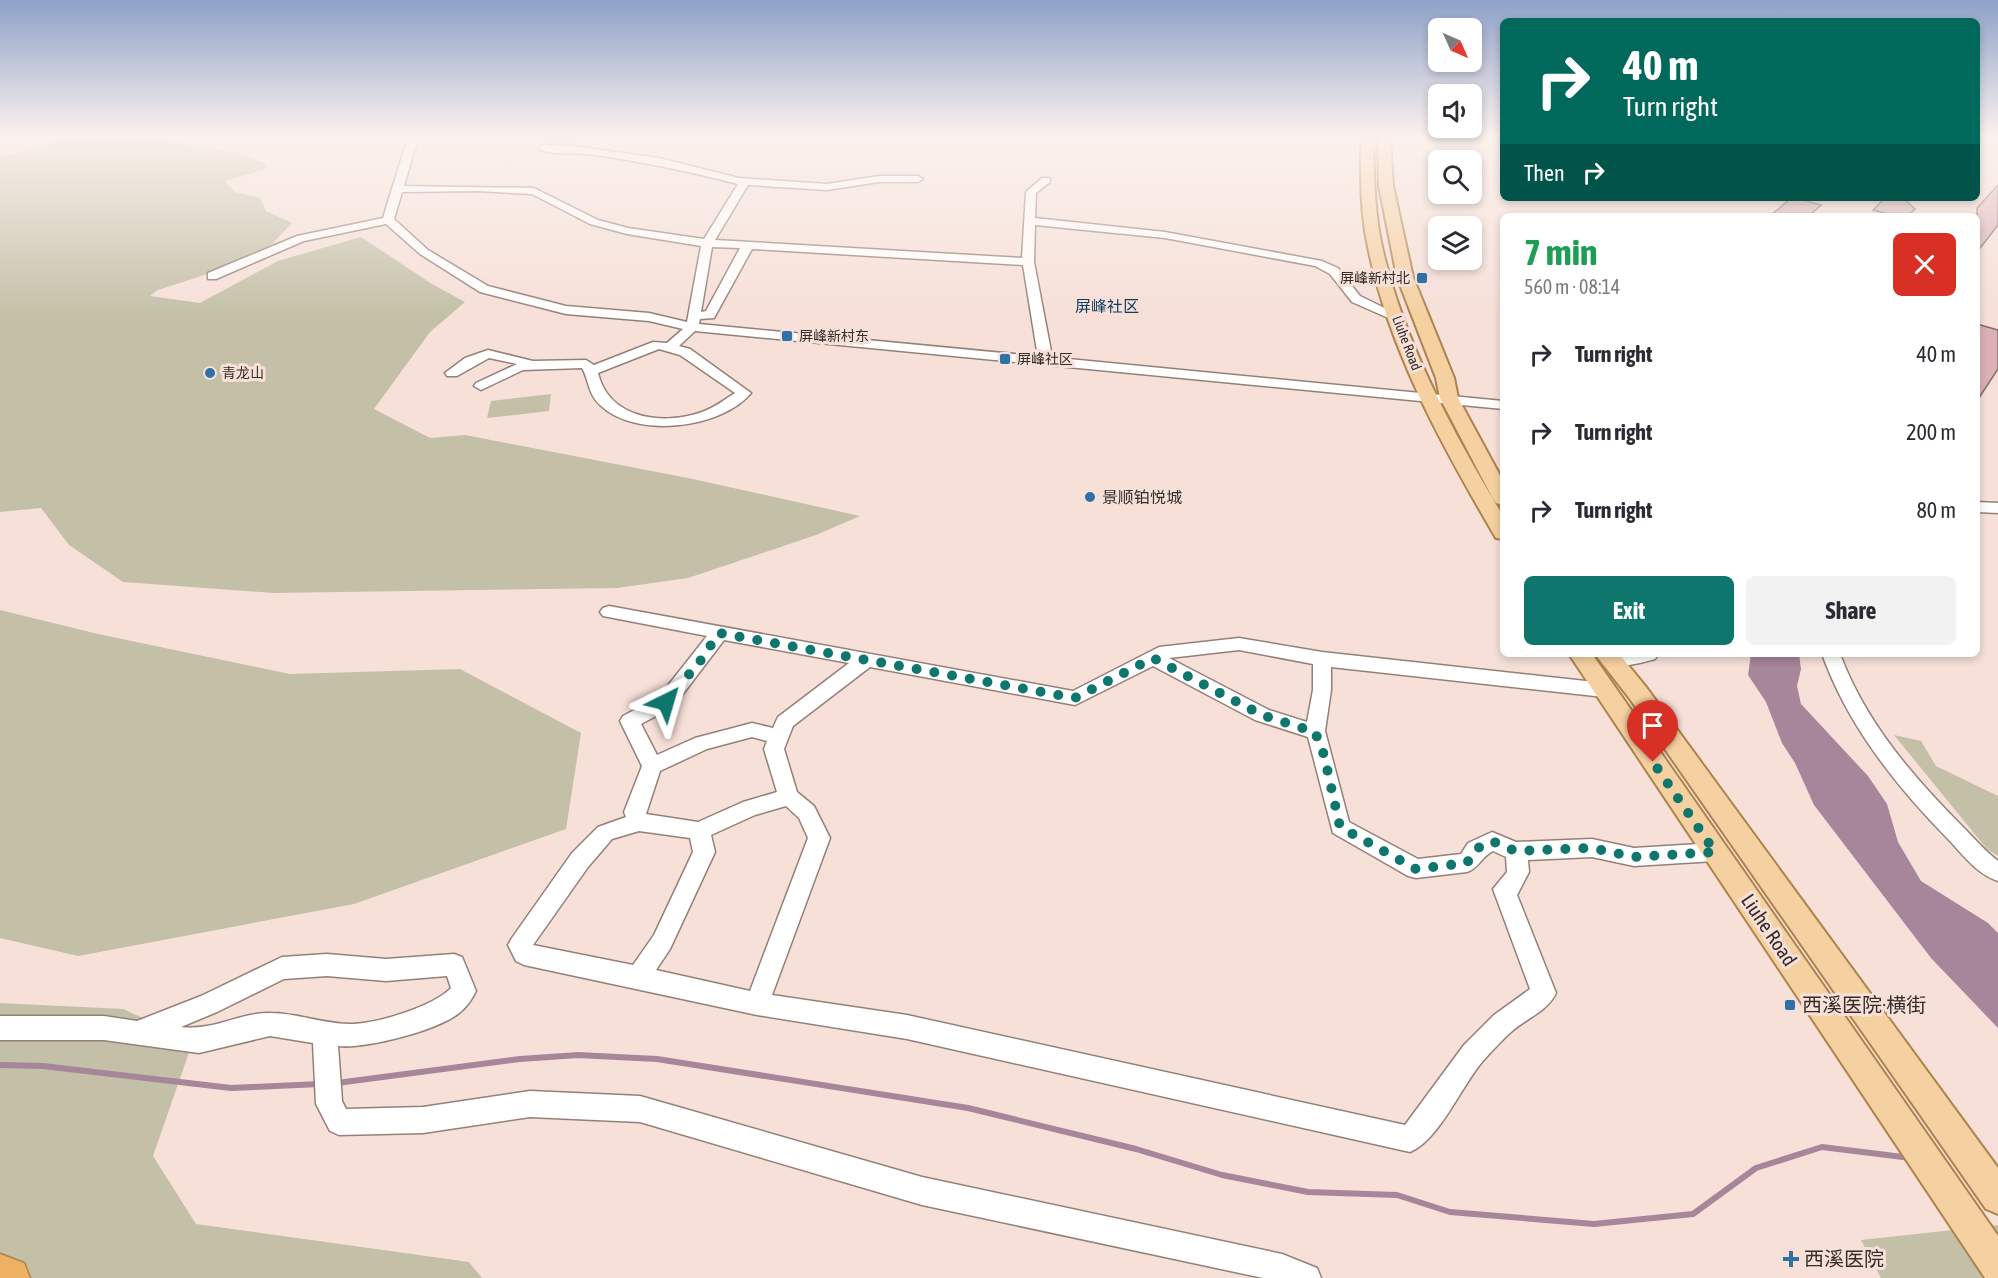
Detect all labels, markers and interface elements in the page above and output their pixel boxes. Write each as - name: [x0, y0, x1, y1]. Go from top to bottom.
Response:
- north arrow: [1428, 18, 1482, 72]
- map controls: [1428, 18, 1482, 270]
- text: 40 m: [1623, 41, 1698, 89]
- icon: right: [1524, 42, 1602, 120]
- button: sound: [1428, 84, 1482, 138]
- text: Turn right: [1623, 91, 1718, 122]
- button: search: [1428, 150, 1482, 204]
- icon: right: [1577, 156, 1610, 189]
- text: Then: [1524, 160, 1565, 186]
- button: layers: [1428, 216, 1482, 270]
- text: 7 min: [1524, 231, 1598, 273]
- button: close: [1893, 233, 1956, 296]
- place label: 屏峰新村北: [1340, 270, 1410, 286]
- marker: 屏峰新村北: [1415, 271, 1429, 285]
- text: 560 m · 08:14: [1524, 275, 1620, 298]
- district label: 屏峰社区: [1075, 297, 1139, 315]
- street label: Liuhe Road: [1389, 313, 1425, 373]
- place label: 屏峰新村东: [799, 328, 869, 344]
- marker: 屏峰新村东: [780, 329, 794, 343]
- icon: right: [1524, 338, 1557, 371]
- text: Turn right: [1575, 341, 1652, 367]
- text: 40 m: [1916, 341, 1956, 367]
- place label: 屏峰社区: [1017, 351, 1073, 367]
- marker: 屏峰社区: [998, 352, 1012, 366]
- place label: 青龙山: [222, 365, 264, 381]
- marker: 青龙山: [203, 366, 217, 380]
- icon: right: [1524, 416, 1557, 449]
- text: Turn right: [1575, 419, 1652, 445]
- text: 200 m: [1906, 419, 1956, 445]
- place label: 景顺铂悦城: [1102, 488, 1182, 506]
- marker: 景顺铂悦城: [1083, 490, 1097, 504]
- icon: right: [1524, 494, 1557, 527]
- text: Turn right: [1575, 497, 1652, 523]
- text: 80 m: [1916, 497, 1956, 523]
- button: Exit: [1524, 576, 1734, 645]
- button: Share: [1746, 576, 1956, 645]
- position arrow: [634, 670, 698, 734]
- pin: [1627, 700, 1678, 762]
- icon: arrive: [1636, 709, 1669, 742]
- street label: Liuhe Road: [1737, 889, 1802, 970]
- place label: 西溪医院·横街: [1802, 993, 1926, 1016]
- marker: 西溪医院·横街: [1783, 998, 1797, 1012]
- place label: 西溪医院: [1804, 1247, 1884, 1270]
- marker: 西溪医院: [1782, 1250, 1800, 1268]

